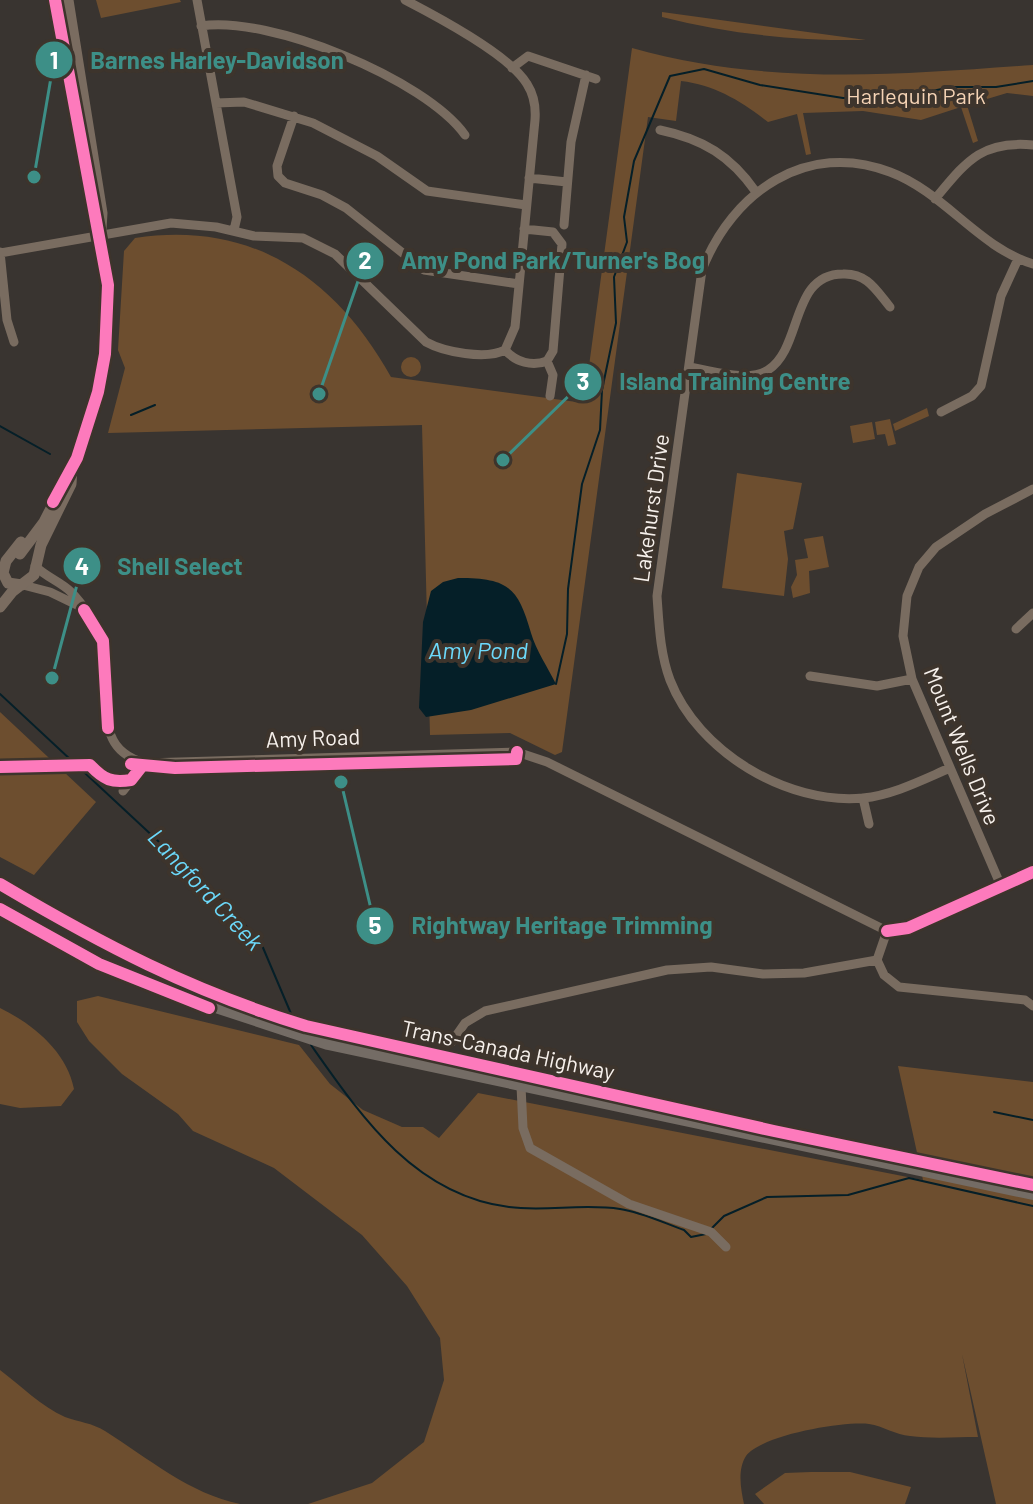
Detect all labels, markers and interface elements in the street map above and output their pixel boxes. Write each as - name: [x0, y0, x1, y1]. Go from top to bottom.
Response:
- callout: Barnes Harley-Davidson: [34, 36, 360, 84]
- text: 1: [50, 45, 58, 74]
- text: Barnes Harley-Davidson: [90, 45, 344, 74]
- park label: Harlequin Park: [846, 82, 986, 108]
- callout: Amy Pond Park/Turner's Bog: [345, 237, 721, 285]
- text: 2: [358, 245, 372, 274]
- text: Amy Pond Park/Turner's Bog: [401, 245, 705, 274]
- callout: Island Training Centre: [563, 358, 866, 406]
- text: 3: [577, 366, 589, 395]
- text: Island Training Centre: [619, 366, 851, 395]
- street label: Lakehurst Drive: [627, 432, 673, 584]
- callout: Shell Select: [62, 542, 259, 590]
- text: 4: [75, 551, 89, 580]
- text: Shell Select: [117, 551, 243, 580]
- water label: Amy Pond: [428, 635, 528, 664]
- street label: Mount Wells Drive: [919, 663, 1006, 828]
- street label: Amy Road: [265, 722, 361, 752]
- water label: Langford Creek: [142, 822, 270, 956]
- callout: Rightway Heritage Trimming: [355, 902, 728, 950]
- text: 5: [369, 910, 382, 939]
- text: Rightway Heritage Trimming: [411, 910, 713, 939]
- street label: Trans-Canada Highway: [399, 1014, 617, 1084]

